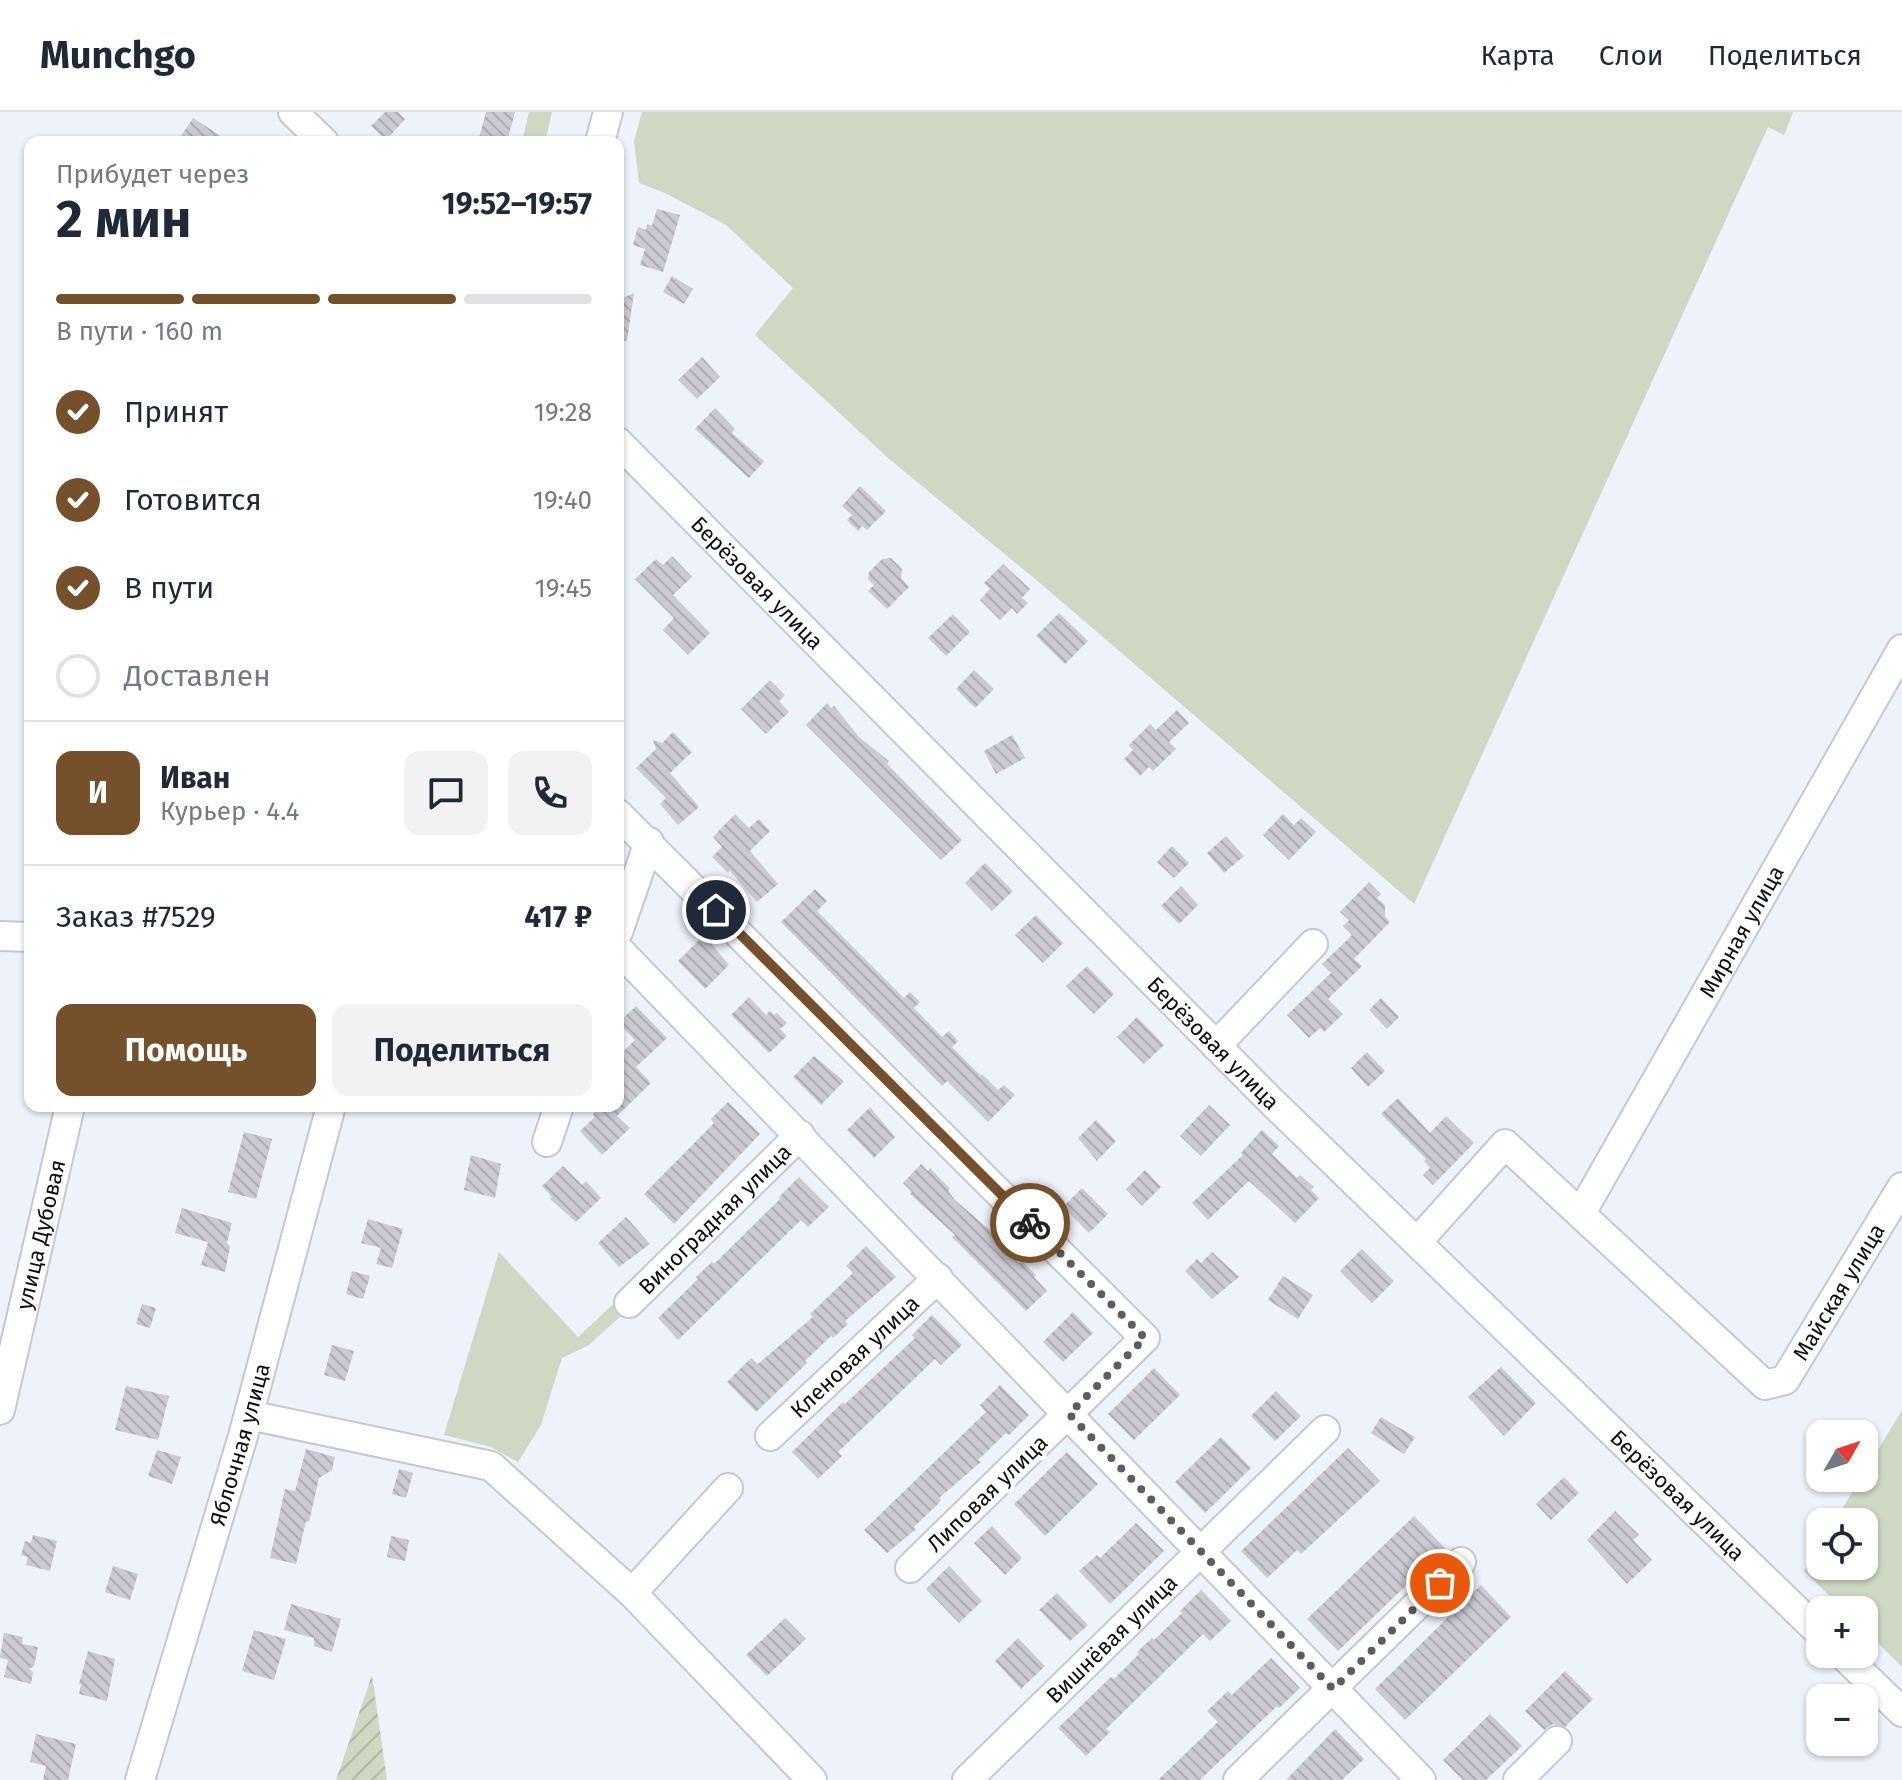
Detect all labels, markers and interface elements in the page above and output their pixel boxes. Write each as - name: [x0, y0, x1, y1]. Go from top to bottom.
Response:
- text: Munchgo: [40, 32, 196, 78]
- text: Карта: [1480, 39, 1555, 72]
- text: Слои: [1599, 39, 1664, 72]
- text: Поделиться: [1708, 39, 1862, 72]
- text: Прибудет через: [56, 159, 249, 190]
- text: 19:52–19:57: [442, 186, 592, 222]
- text: 2 мин: [56, 188, 191, 251]
- text: В пути · 160 m: [56, 316, 223, 347]
- icon: check: [56, 390, 100, 434]
- text: Принят: [124, 394, 228, 430]
- text: 19:28: [534, 397, 592, 428]
- icon: check: [56, 478, 100, 522]
- text: Готовится: [124, 482, 262, 518]
- text: 19:40: [533, 485, 592, 516]
- street label: Берёзовая улица: [685, 511, 829, 655]
- icon: check: [56, 566, 100, 610]
- text: В пути: [124, 570, 214, 606]
- text: 19:45: [534, 573, 592, 604]
- text: Доставлен: [124, 658, 271, 694]
- button: chat: [404, 751, 488, 835]
- button: phone: [508, 751, 592, 835]
- text: Иван: [160, 760, 230, 796]
- text: И: [88, 775, 108, 811]
- text: Курьер · 4.4: [160, 796, 299, 827]
- street label: Мирная улица: [1693, 861, 1790, 1003]
- pin: [682, 876, 750, 944]
- icon: home: [694, 888, 738, 932]
- text: Заказ #7529: [56, 899, 216, 935]
- text: 417 ₽: [524, 899, 592, 935]
- street label: Берёзовая улица: [1141, 971, 1285, 1116]
- button: Помощь: [56, 1004, 316, 1096]
- button: Поделиться: [332, 1004, 592, 1096]
- street label: Виноградная улица: [633, 1138, 797, 1300]
- street label: улица Дубовая: [11, 1157, 71, 1312]
- courier: [990, 1183, 1070, 1263]
- icon: bike: [1008, 1201, 1052, 1245]
- street label: Майская улица: [1787, 1219, 1891, 1365]
- street label: Кленовая улица: [785, 1290, 925, 1424]
- street label: Яблочная улица: [204, 1360, 276, 1529]
- north arrow: [1806, 1420, 1878, 1492]
- map controls: [1806, 1420, 1878, 1756]
- street label: Берёзовая улица: [1605, 1424, 1750, 1567]
- street label: Липовая улица: [922, 1429, 1053, 1558]
- button: locate: [1806, 1508, 1878, 1580]
- pin: [1406, 1549, 1474, 1617]
- icon: bag: [1418, 1561, 1462, 1605]
- street label: Вишнёвая улица: [1041, 1569, 1183, 1709]
- button: +: [1806, 1596, 1878, 1668]
- button: −: [1806, 1684, 1878, 1756]

